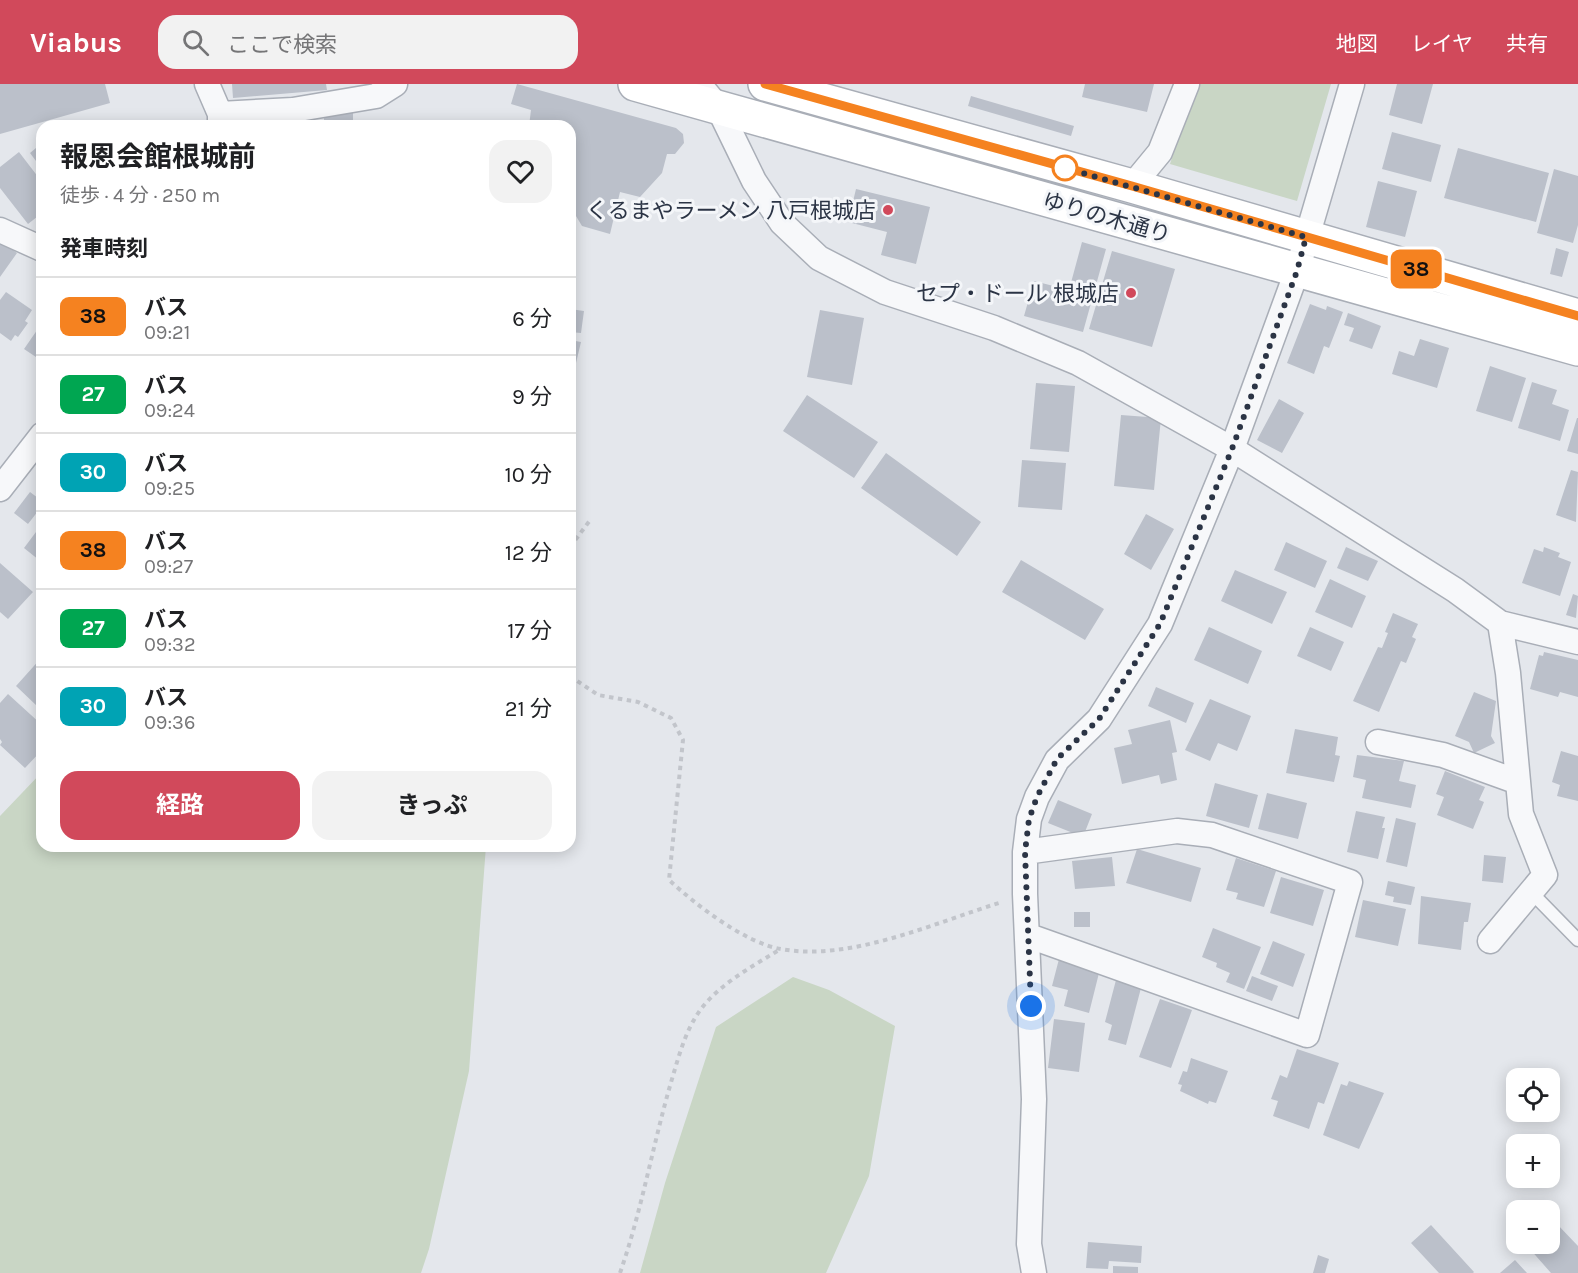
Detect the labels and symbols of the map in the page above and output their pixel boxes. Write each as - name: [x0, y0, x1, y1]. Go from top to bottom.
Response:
- unlabelled marker: [1052, 155, 1078, 181]
- street label: ゆりの木通り: [1040, 187, 1174, 249]
- place label: くるまやラーメン 八戸根城店: [586, 198, 876, 224]
- marker: くるまやラーメン 八戸根城店: [881, 203, 895, 217]
- line badge: 38: [1389, 250, 1443, 288]
- place label: セプ・ドール 根城店: [916, 281, 1119, 307]
- marker: セプ・ドール 根城店: [1124, 286, 1138, 300]
- your location: [1016, 991, 1046, 1021]

